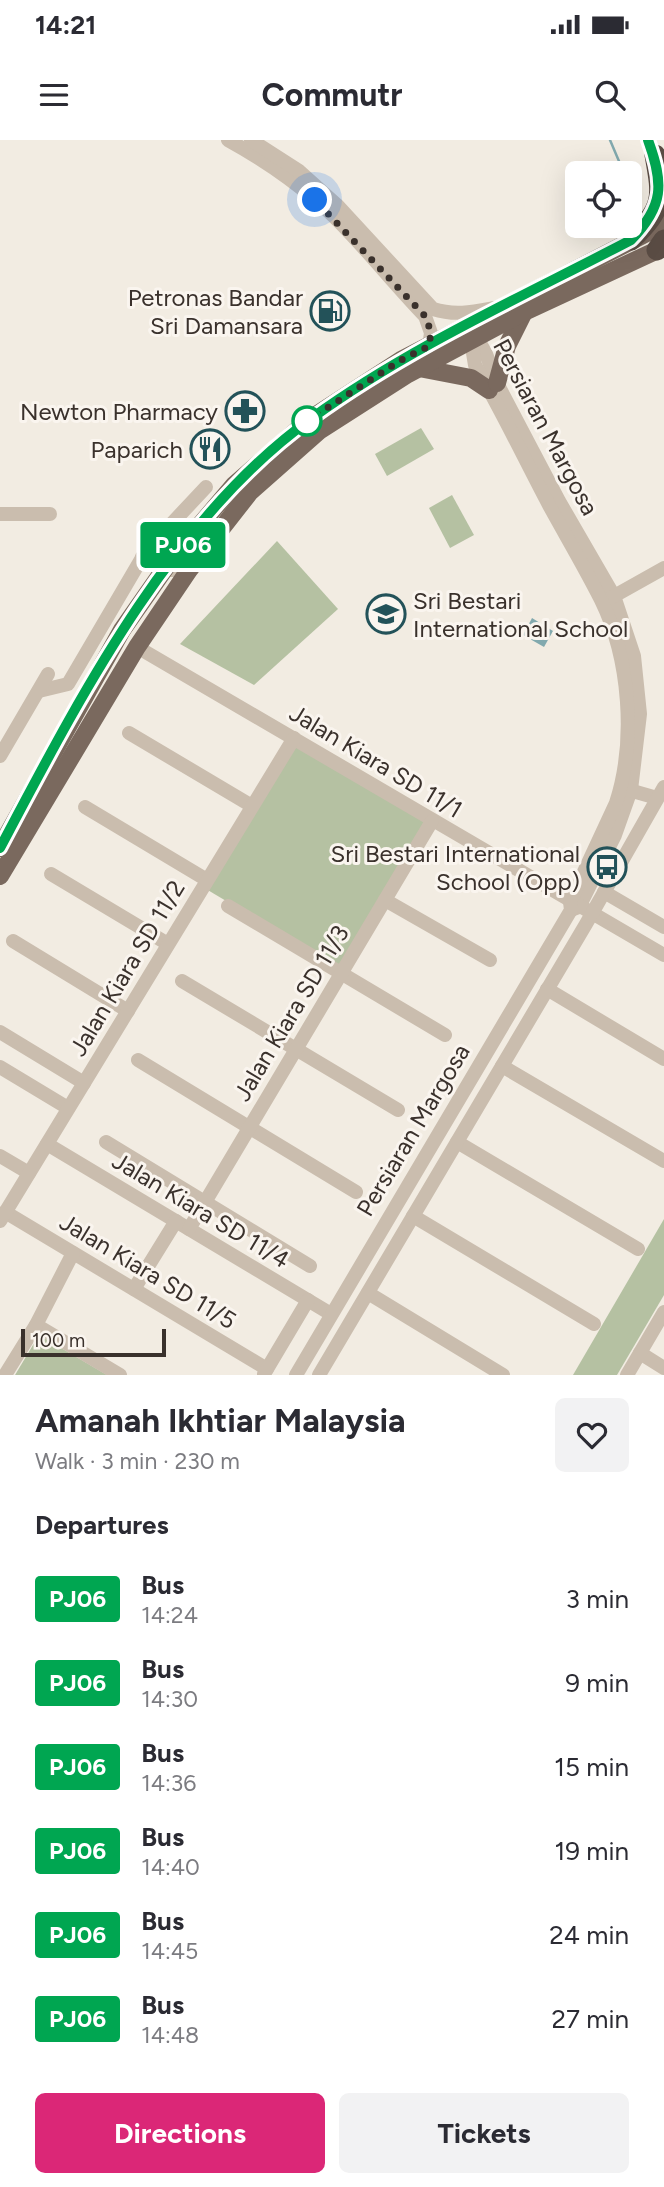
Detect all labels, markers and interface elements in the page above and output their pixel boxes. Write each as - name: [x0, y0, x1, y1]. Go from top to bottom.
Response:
- text: 14:21: [35, 9, 96, 41]
- icon: menu: [35, 76, 73, 114]
- text: Commutr: [262, 76, 402, 114]
- icon: search: [591, 76, 629, 114]
- map controls: [565, 161, 642, 238]
- button: locate: [565, 161, 642, 238]
- your location: [297, 182, 332, 217]
- place label: Petronas Bandar Sri Damansara: [128, 283, 303, 340]
- fuel station icon: Petronas Bandar Sri Damansara: [309, 290, 351, 332]
- street label: Persiaran Margosa: [487, 334, 605, 520]
- pharmacy icon: Newton Pharmacy: [224, 390, 266, 432]
- place label: Newton Pharmacy: [20, 397, 218, 426]
- unlabelled marker: [292, 406, 322, 436]
- restaurant icon: Paparich: [189, 428, 231, 470]
- place label: Paparich: [91, 435, 183, 464]
- line badge: PJ06: [134, 522, 232, 568]
- text: PJ06: [154, 530, 212, 559]
- place label: Sri Bestari International School: [413, 586, 628, 643]
- school or university icon: Sri Bestari International School: [365, 593, 407, 635]
- street label: Jalan Kiara SD 11/1: [284, 698, 468, 824]
- place label: Sri Bestari International School (Opp): [331, 839, 580, 896]
- bus stop icon: Sri Bestari International School (Opp): [586, 846, 628, 888]
- street label: Jalan Kiara SD 11/2: [63, 875, 191, 1061]
- street label: Jalan Kiara SD 11/3: [227, 920, 355, 1106]
- street label: Persiaran Margosa: [350, 1039, 476, 1221]
- street label: Jalan Kiara SD 11/4: [107, 1146, 295, 1274]
- street label: Jalan Kiara SD 11/5: [55, 1207, 241, 1335]
- scale bar: [21, 1326, 166, 1358]
- text: 100 m: [32, 1329, 85, 1352]
- button: heart: [555, 1398, 629, 1472]
- text: Amanah Ikhtiar Malaysia: [35, 1401, 406, 1440]
- text: Walk · 3 min · 230 m: [35, 1447, 240, 1475]
- text: Departures: [35, 1509, 169, 1541]
- text: Bus: [141, 1569, 184, 1601]
- text: 3 min: [566, 1583, 629, 1615]
- text: PJ06: [49, 1584, 106, 1613]
- text: 14:24: [141, 1601, 198, 1629]
- text: Bus: [141, 1653, 184, 1685]
- text: 9 min: [565, 1667, 629, 1699]
- text: PJ06: [49, 1668, 106, 1697]
- text: 14:30: [141, 1685, 198, 1713]
- text: Bus: [141, 1737, 184, 1769]
- text: 15 min: [554, 1751, 629, 1783]
- text: PJ06: [49, 1752, 106, 1781]
- text: 14:36: [141, 1769, 196, 1797]
- text: Bus: [141, 1821, 184, 1853]
- text: 19 min: [554, 1835, 629, 1867]
- text: PJ06: [49, 1836, 106, 1865]
- text: 14:40: [141, 1853, 200, 1881]
- text: Bus: [141, 1905, 184, 1937]
- text: 24 min: [549, 1919, 629, 1951]
- text: PJ06: [49, 1920, 106, 1949]
- text: 14:45: [141, 1937, 198, 1965]
- text: Bus: [141, 1989, 184, 2021]
- text: 27 min: [551, 2003, 629, 2035]
- text: PJ06: [49, 2004, 106, 2033]
- text: 14:48: [141, 2021, 199, 2049]
- button: Directions: [35, 2093, 325, 2173]
- button: Tickets: [339, 2093, 629, 2173]

